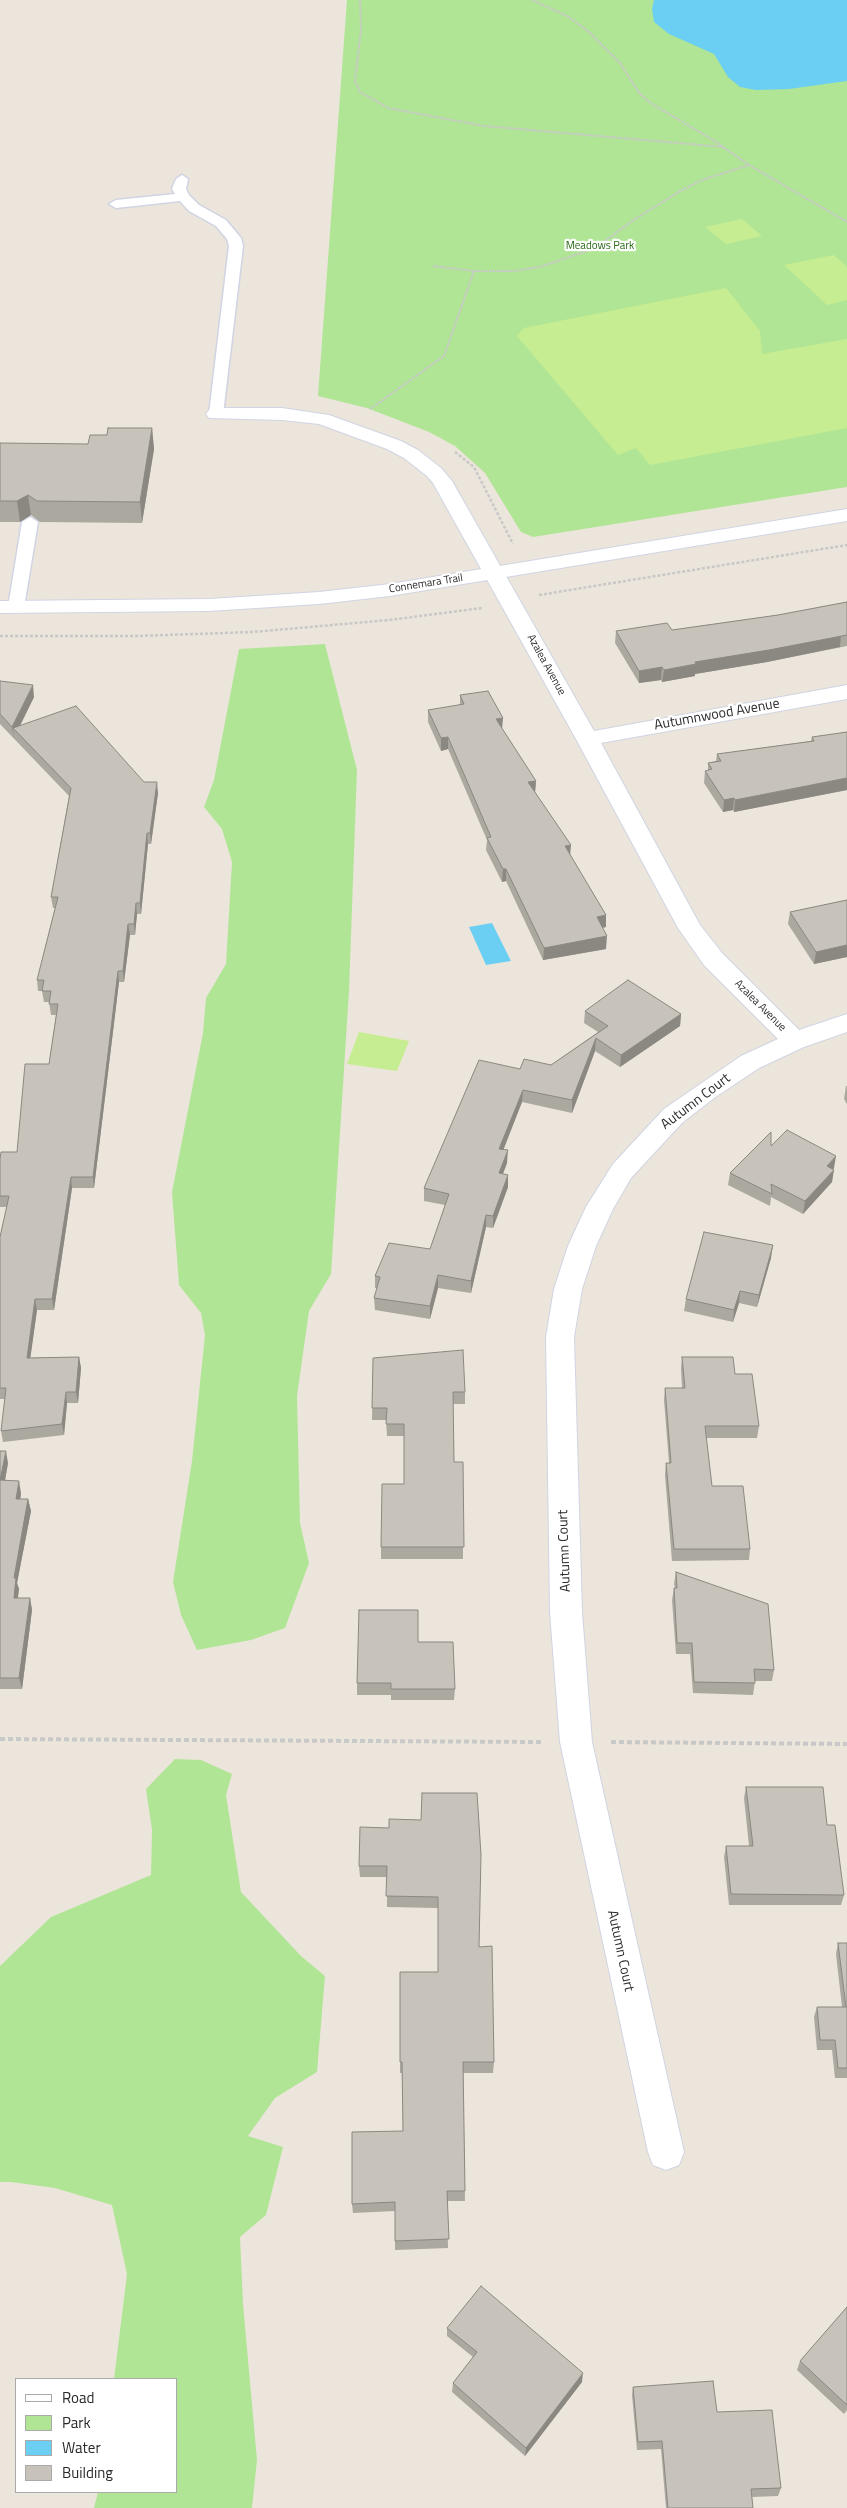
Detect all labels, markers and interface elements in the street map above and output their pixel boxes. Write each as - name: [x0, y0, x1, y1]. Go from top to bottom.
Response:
- park label: Meadows Park: [566, 239, 634, 253]
- street label: Connemara Trail: [388, 572, 464, 596]
- street label: Azalea Avenue: [524, 632, 568, 698]
- street label: Autumnwood Avenue: [653, 696, 781, 734]
- street label: Azalea Avenue: [731, 977, 789, 1035]
- street label: Autumn Court: [658, 1070, 734, 1134]
- street label: Autumn Court: [555, 1509, 575, 1593]
- street label: Autumn Court: [603, 1909, 637, 1993]
- legend: [15, 2378, 178, 2493]
- text: Road: [62, 2386, 94, 2409]
- text: Park: [62, 2411, 91, 2434]
- text: Water: [62, 2436, 101, 2459]
- text: Building: [62, 2461, 113, 2484]

